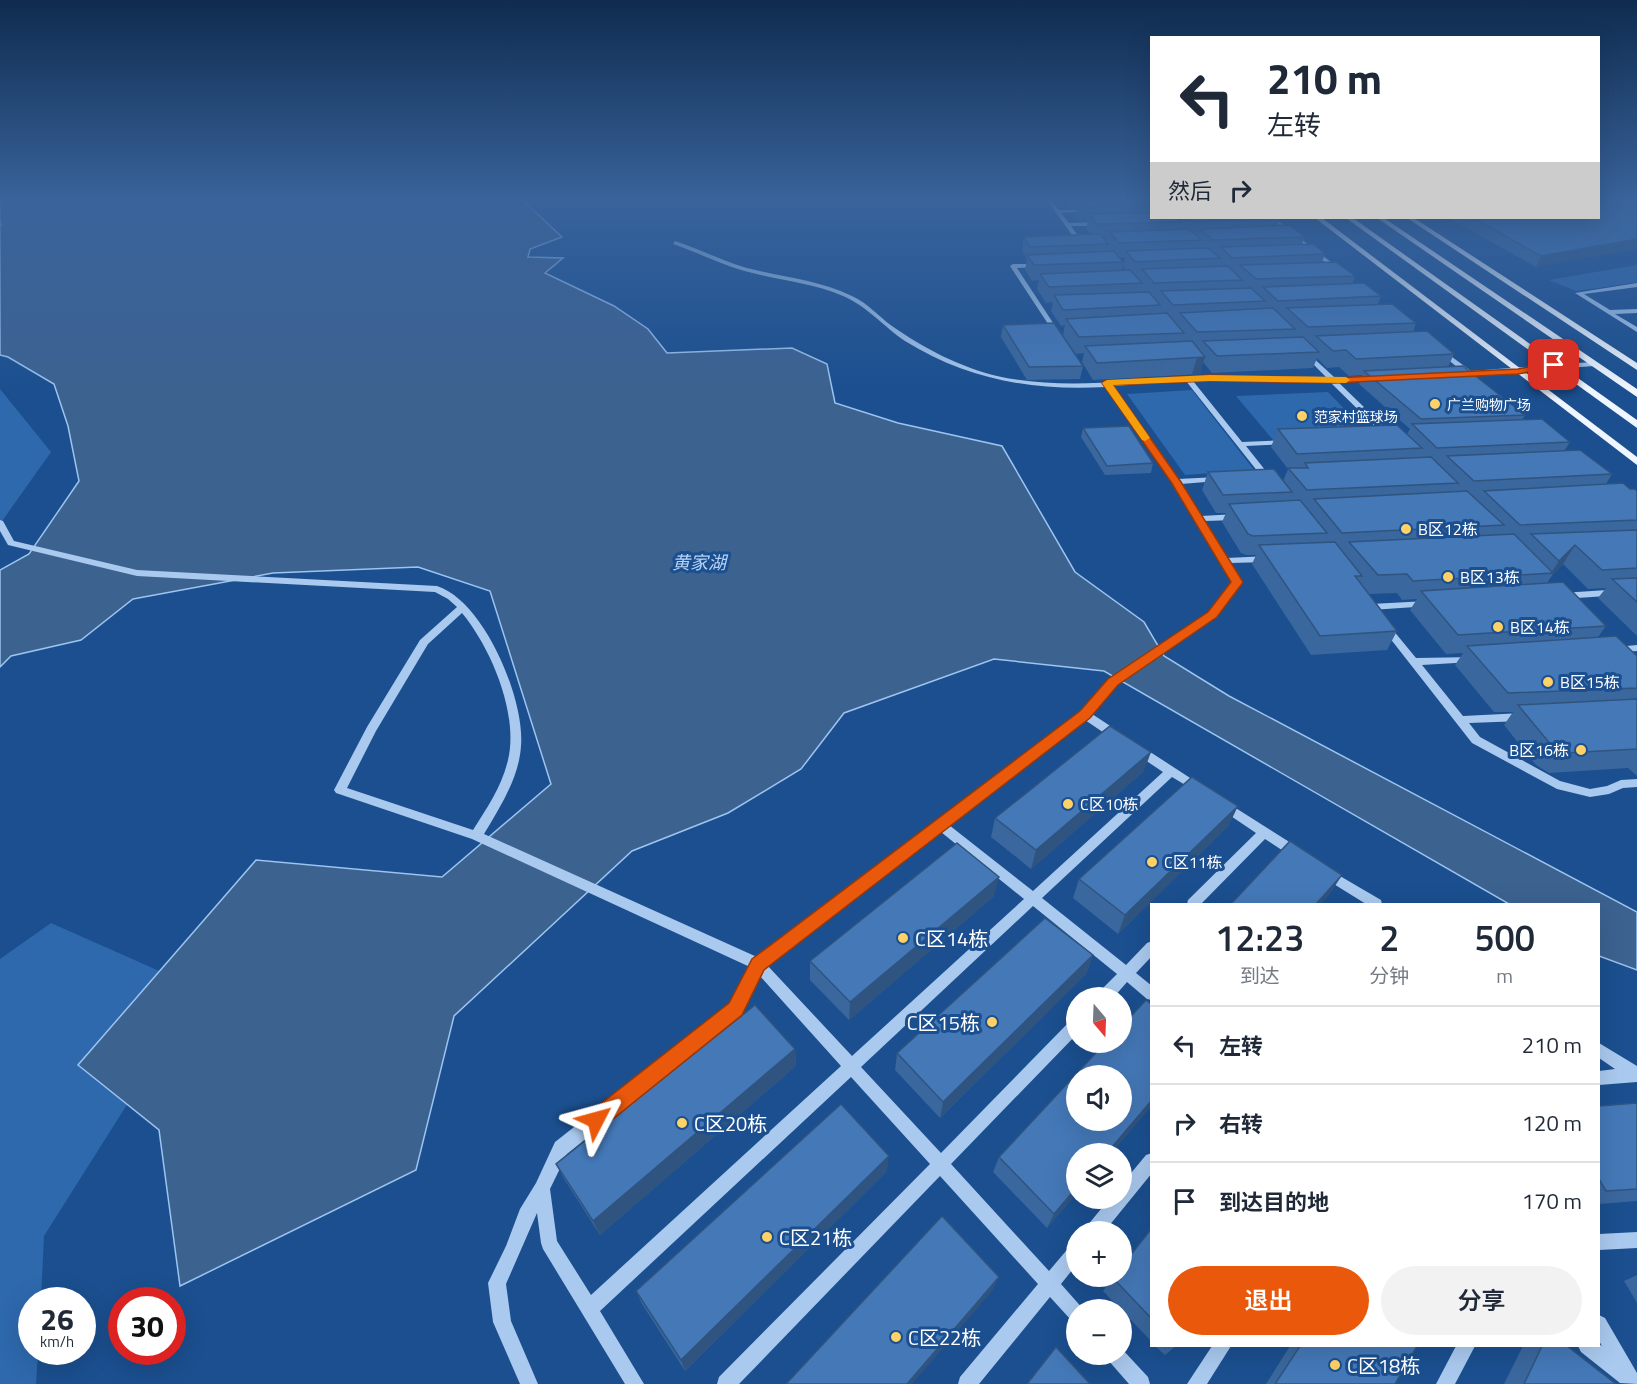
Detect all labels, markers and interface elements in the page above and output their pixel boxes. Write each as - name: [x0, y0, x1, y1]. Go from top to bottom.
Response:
- text: 210 m: [1267, 46, 1382, 110]
- icon: left: [1168, 60, 1246, 138]
- text: 左转: [1267, 104, 1321, 145]
- text: 然后: [1168, 174, 1212, 208]
- icon: right: [1224, 174, 1257, 207]
- pin: [1528, 339, 1579, 390]
- icon: arrive: [1537, 348, 1570, 381]
- place label: 广兰购物广场: [1447, 394, 1531, 415]
- marker: 广兰购物广场: [1428, 397, 1442, 411]
- place label: 范家村篮球场: [1314, 406, 1398, 427]
- marker: 范家村篮球场: [1295, 409, 1309, 423]
- place label: B区12栋: [1418, 517, 1478, 541]
- marker: B区12栋: [1399, 522, 1413, 536]
- water label: 黄家湖: [672, 549, 729, 576]
- place label: B区13栋: [1460, 565, 1520, 589]
- marker: B区13栋: [1441, 570, 1455, 584]
- place label: B区14栋: [1510, 615, 1570, 639]
- marker: B区14栋: [1491, 620, 1505, 634]
- place label: B区15栋: [1560, 670, 1620, 694]
- marker: B区15栋: [1541, 675, 1555, 689]
- place label: B区16栋: [1509, 738, 1569, 762]
- marker: B区16栋: [1574, 743, 1588, 757]
- place label: C区10栋: [1080, 792, 1139, 816]
- marker: C区10栋: [1061, 797, 1075, 811]
- place label: C区11栋: [1164, 850, 1223, 874]
- marker: C区11栋: [1145, 855, 1159, 869]
- text: 12:23: [1215, 910, 1304, 965]
- text: 2: [1379, 910, 1399, 965]
- text: 500: [1474, 910, 1535, 965]
- place label: C区14栋: [915, 923, 988, 954]
- marker: C区14栋: [896, 931, 910, 945]
- text: 到达: [1240, 960, 1280, 991]
- text: 分钟: [1369, 960, 1409, 991]
- text: m: [1496, 960, 1513, 991]
- north arrow: [1066, 987, 1132, 1053]
- map controls: [1066, 987, 1132, 1365]
- place label: C区15栋: [907, 1007, 980, 1038]
- marker: C区15栋: [985, 1015, 999, 1029]
- text: 210 m: [1522, 1028, 1582, 1062]
- icon: left: [1168, 1029, 1201, 1062]
- text: 左转: [1219, 1029, 1263, 1063]
- button: sound: [1066, 1065, 1132, 1131]
- position arrow: [564, 1088, 628, 1152]
- text: 120 m: [1522, 1106, 1582, 1140]
- icon: right: [1168, 1107, 1201, 1140]
- text: 右转: [1219, 1107, 1263, 1141]
- place label: C区20栋: [694, 1108, 767, 1139]
- marker: C区20栋: [675, 1116, 689, 1130]
- button: layers: [1066, 1143, 1132, 1209]
- text: 170 m: [1522, 1184, 1582, 1218]
- icon: arrive: [1168, 1185, 1201, 1218]
- text: 到达目的地: [1219, 1185, 1329, 1219]
- button: +: [1066, 1221, 1132, 1287]
- place label: C区21栋: [779, 1222, 852, 1253]
- marker: C区21栋: [760, 1230, 774, 1244]
- button: 退出: [1168, 1266, 1369, 1335]
- button: 分享: [1381, 1266, 1582, 1335]
- speed limit sign: 30: [108, 1287, 186, 1365]
- text: 26: [40, 1296, 74, 1342]
- button: −: [1066, 1299, 1132, 1365]
- place label: C区22栋: [908, 1322, 981, 1353]
- text: km/h: [40, 1330, 74, 1353]
- marker: C区22栋: [889, 1330, 903, 1344]
- place label: C区18栋: [1347, 1350, 1420, 1381]
- marker: C区18栋: [1328, 1358, 1342, 1372]

